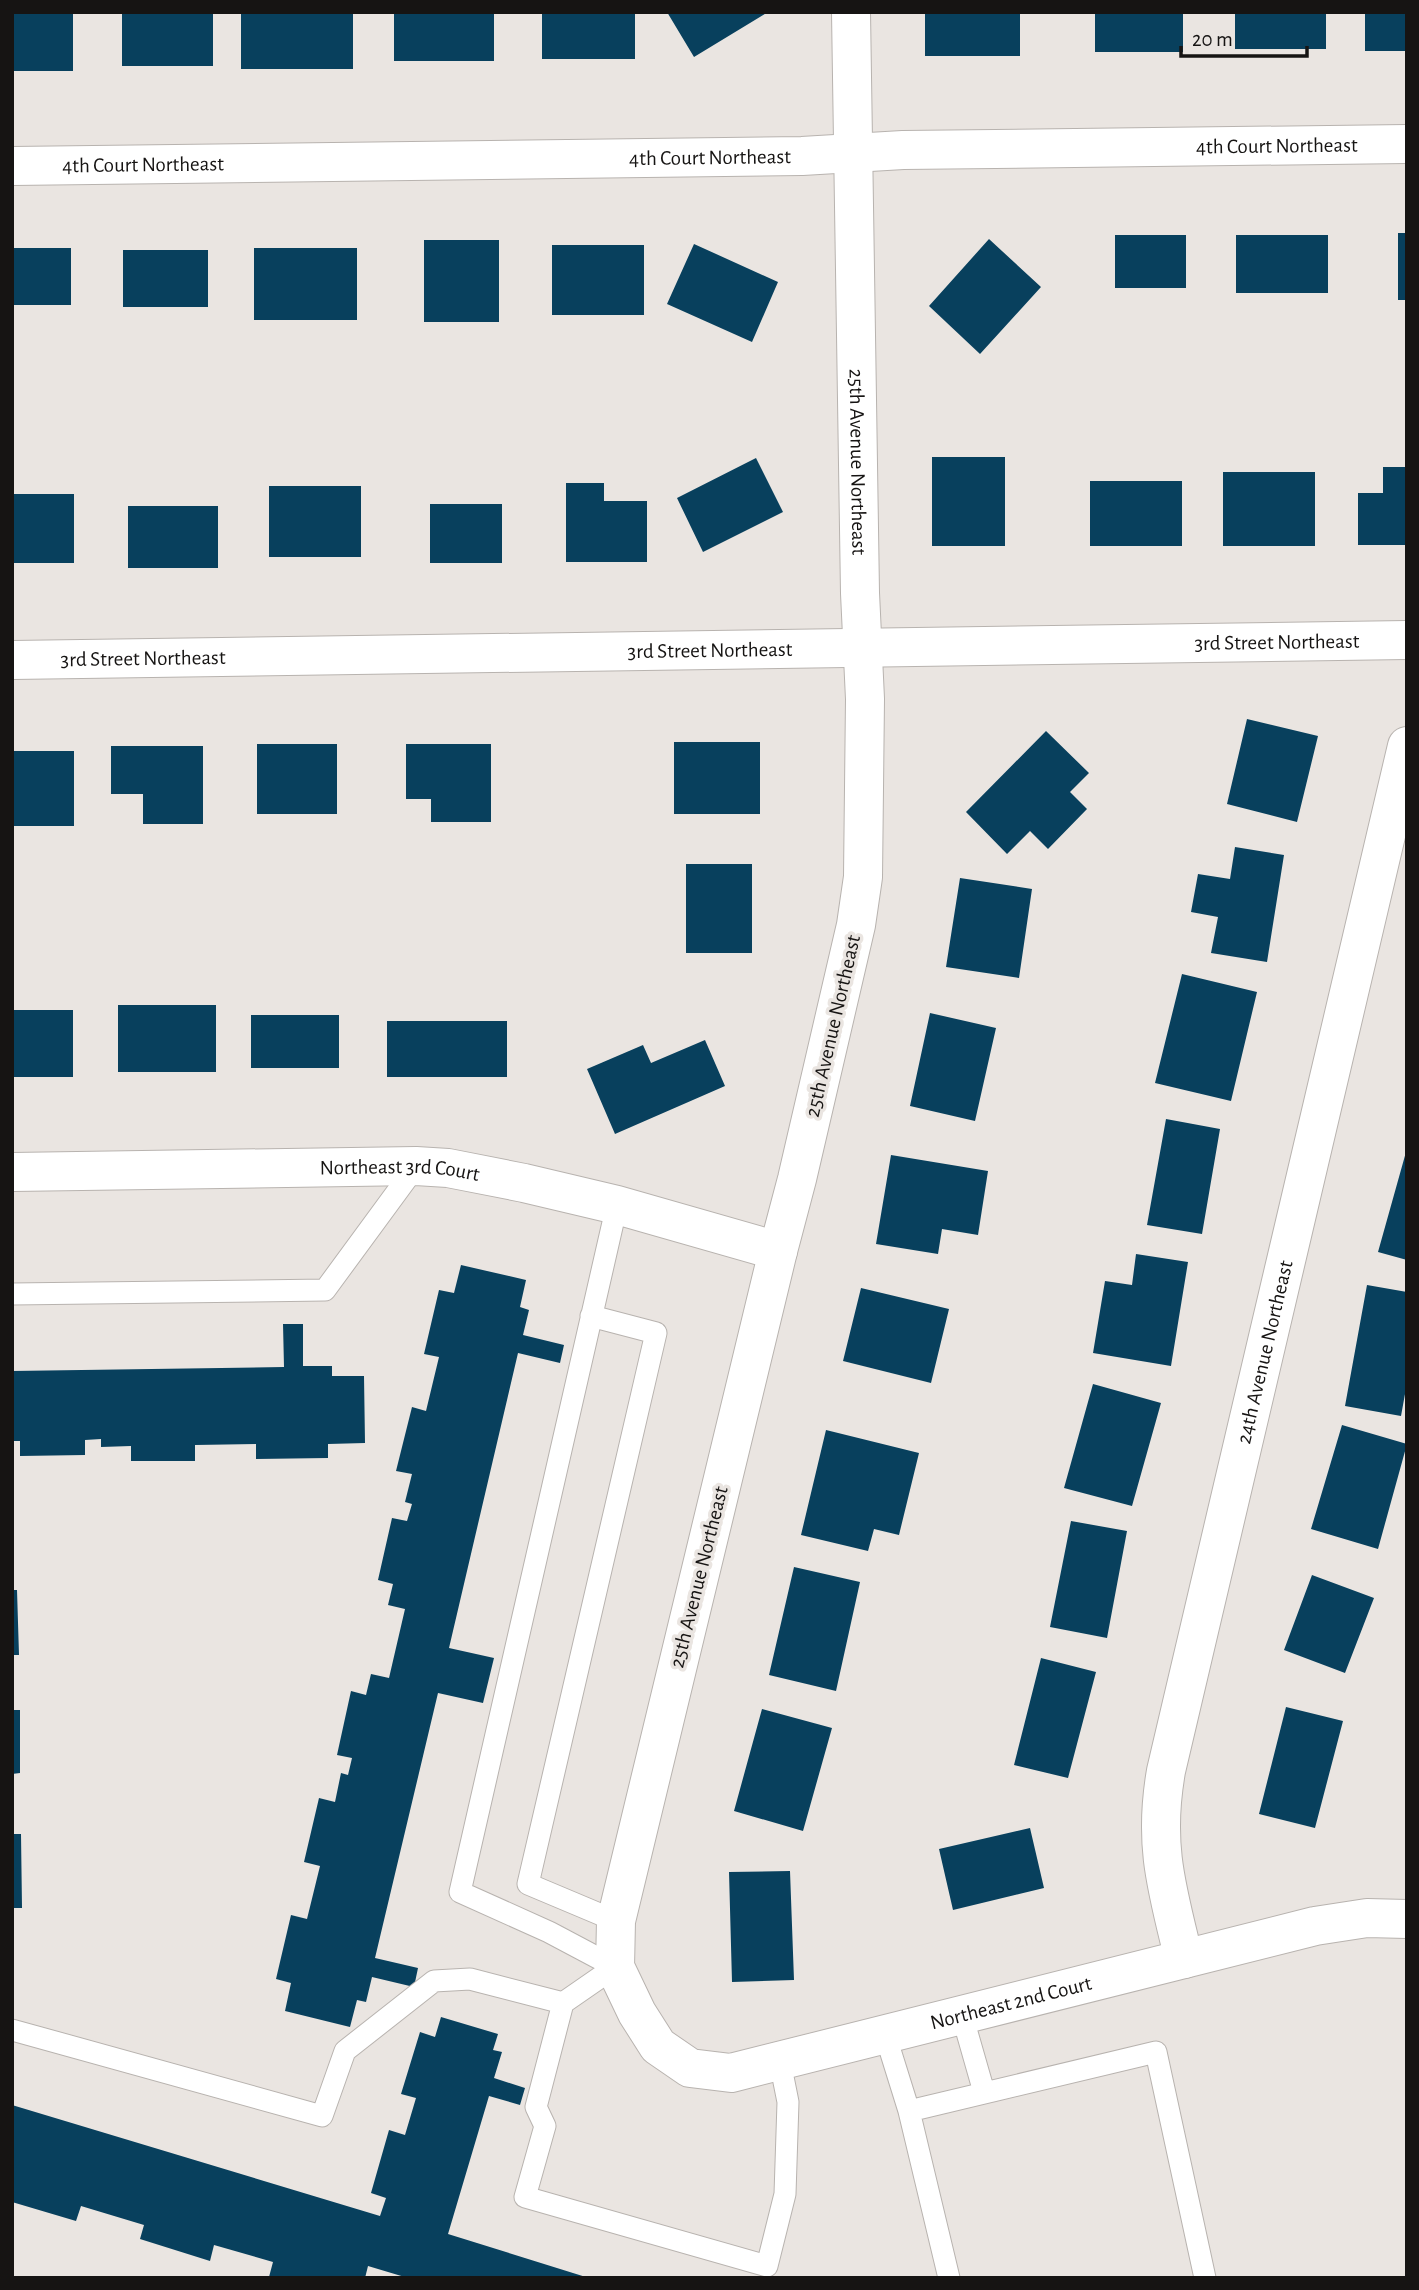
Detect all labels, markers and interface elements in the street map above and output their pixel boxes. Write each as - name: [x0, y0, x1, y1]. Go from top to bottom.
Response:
- scale bar: [1181, 14, 1307, 58]
- text: 20 m: [1192, 29, 1233, 50]
- street label: 4th Court Northeast: [1196, 134, 1358, 157]
- street label: 4th Court Northeast: [629, 146, 791, 169]
- street label: 4th Court Northeast: [62, 153, 224, 176]
- street label: 25th Avenue Northeast: [846, 369, 870, 556]
- street label: 3rd Street Northeast: [1194, 630, 1360, 654]
- street label: 3rd Street Northeast: [627, 638, 793, 662]
- street label: 3rd Street Northeast: [60, 646, 226, 670]
- street label: 25th Avenue Northeast: [802, 933, 864, 1119]
- street label: Northeast 3rd Court: [320, 1155, 482, 1185]
- street label: 24th Avenue Northeast: [1233, 1258, 1296, 1446]
- street label: 25th Avenue Northeast: [666, 1484, 732, 1670]
- street label: Northeast 2nd Court: [928, 1972, 1094, 2033]

